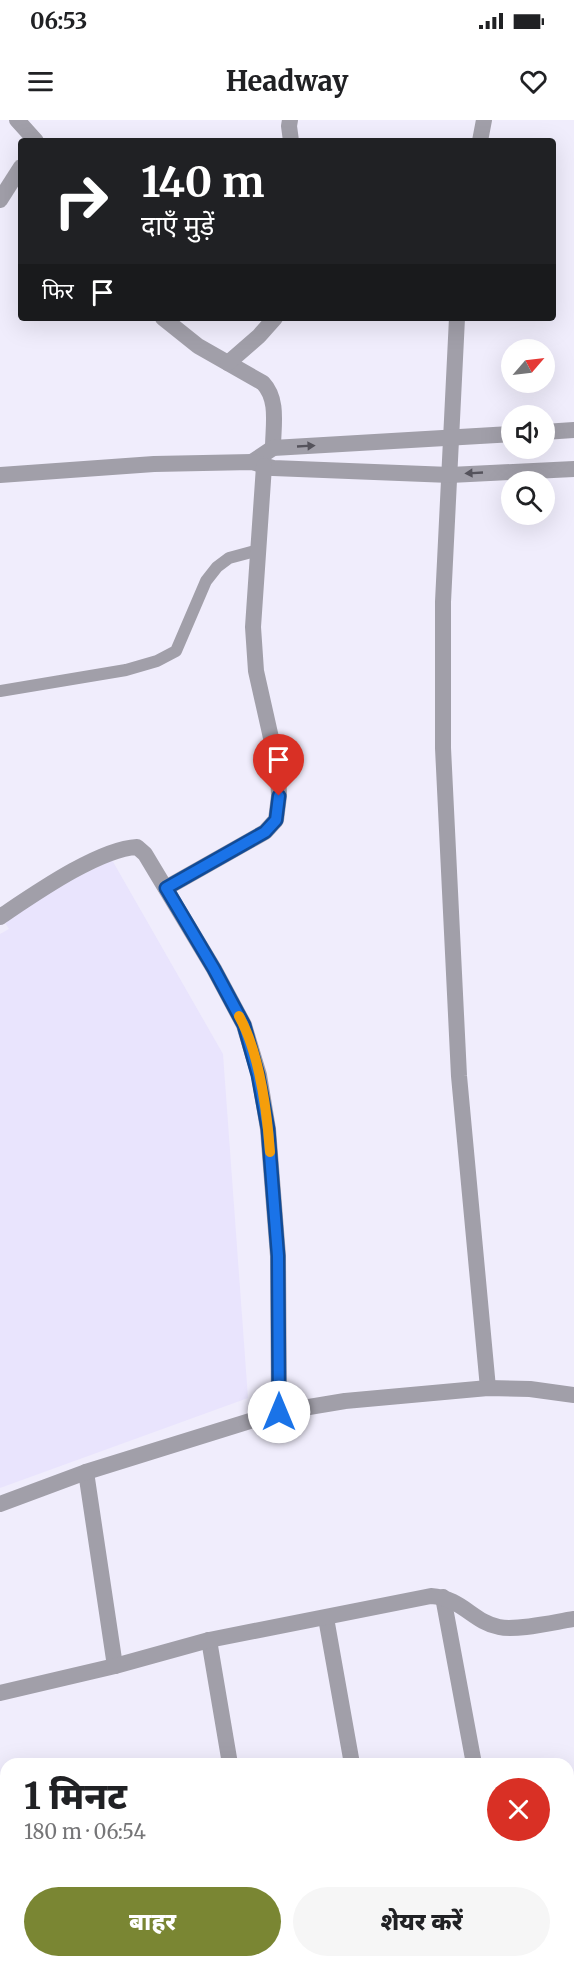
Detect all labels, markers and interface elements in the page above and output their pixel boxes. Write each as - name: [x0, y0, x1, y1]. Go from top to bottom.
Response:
- text: 06:53: [30, 7, 87, 35]
- text: Headway: [226, 64, 348, 98]
- icon: menu: [24, 65, 57, 98]
- icon: heart: [517, 65, 550, 98]
- text: 140 m: [141, 156, 264, 208]
- icon: right: [42, 162, 120, 240]
- text: दाएँ मुड़ें: [141, 208, 214, 242]
- icon: arrive: [86, 276, 119, 309]
- text: फिर: [42, 277, 74, 305]
- north arrow: [501, 339, 555, 393]
- map controls: [501, 339, 555, 525]
- button: sound: [501, 405, 555, 459]
- one-way arrow: [297, 441, 316, 450]
- one-way arrow: [464, 469, 483, 478]
- button: search: [501, 471, 555, 525]
- pin: [253, 734, 304, 796]
- icon: arrive: [262, 743, 295, 776]
- position arrow: [247, 1380, 311, 1444]
- text: 1 मिनट: [24, 1774, 127, 1819]
- button: close: [487, 1778, 550, 1841]
- text: 180 m · 06:54: [24, 1819, 146, 1844]
- button: बाहर: [24, 1887, 281, 1956]
- button: शेयर करें: [293, 1887, 550, 1956]

